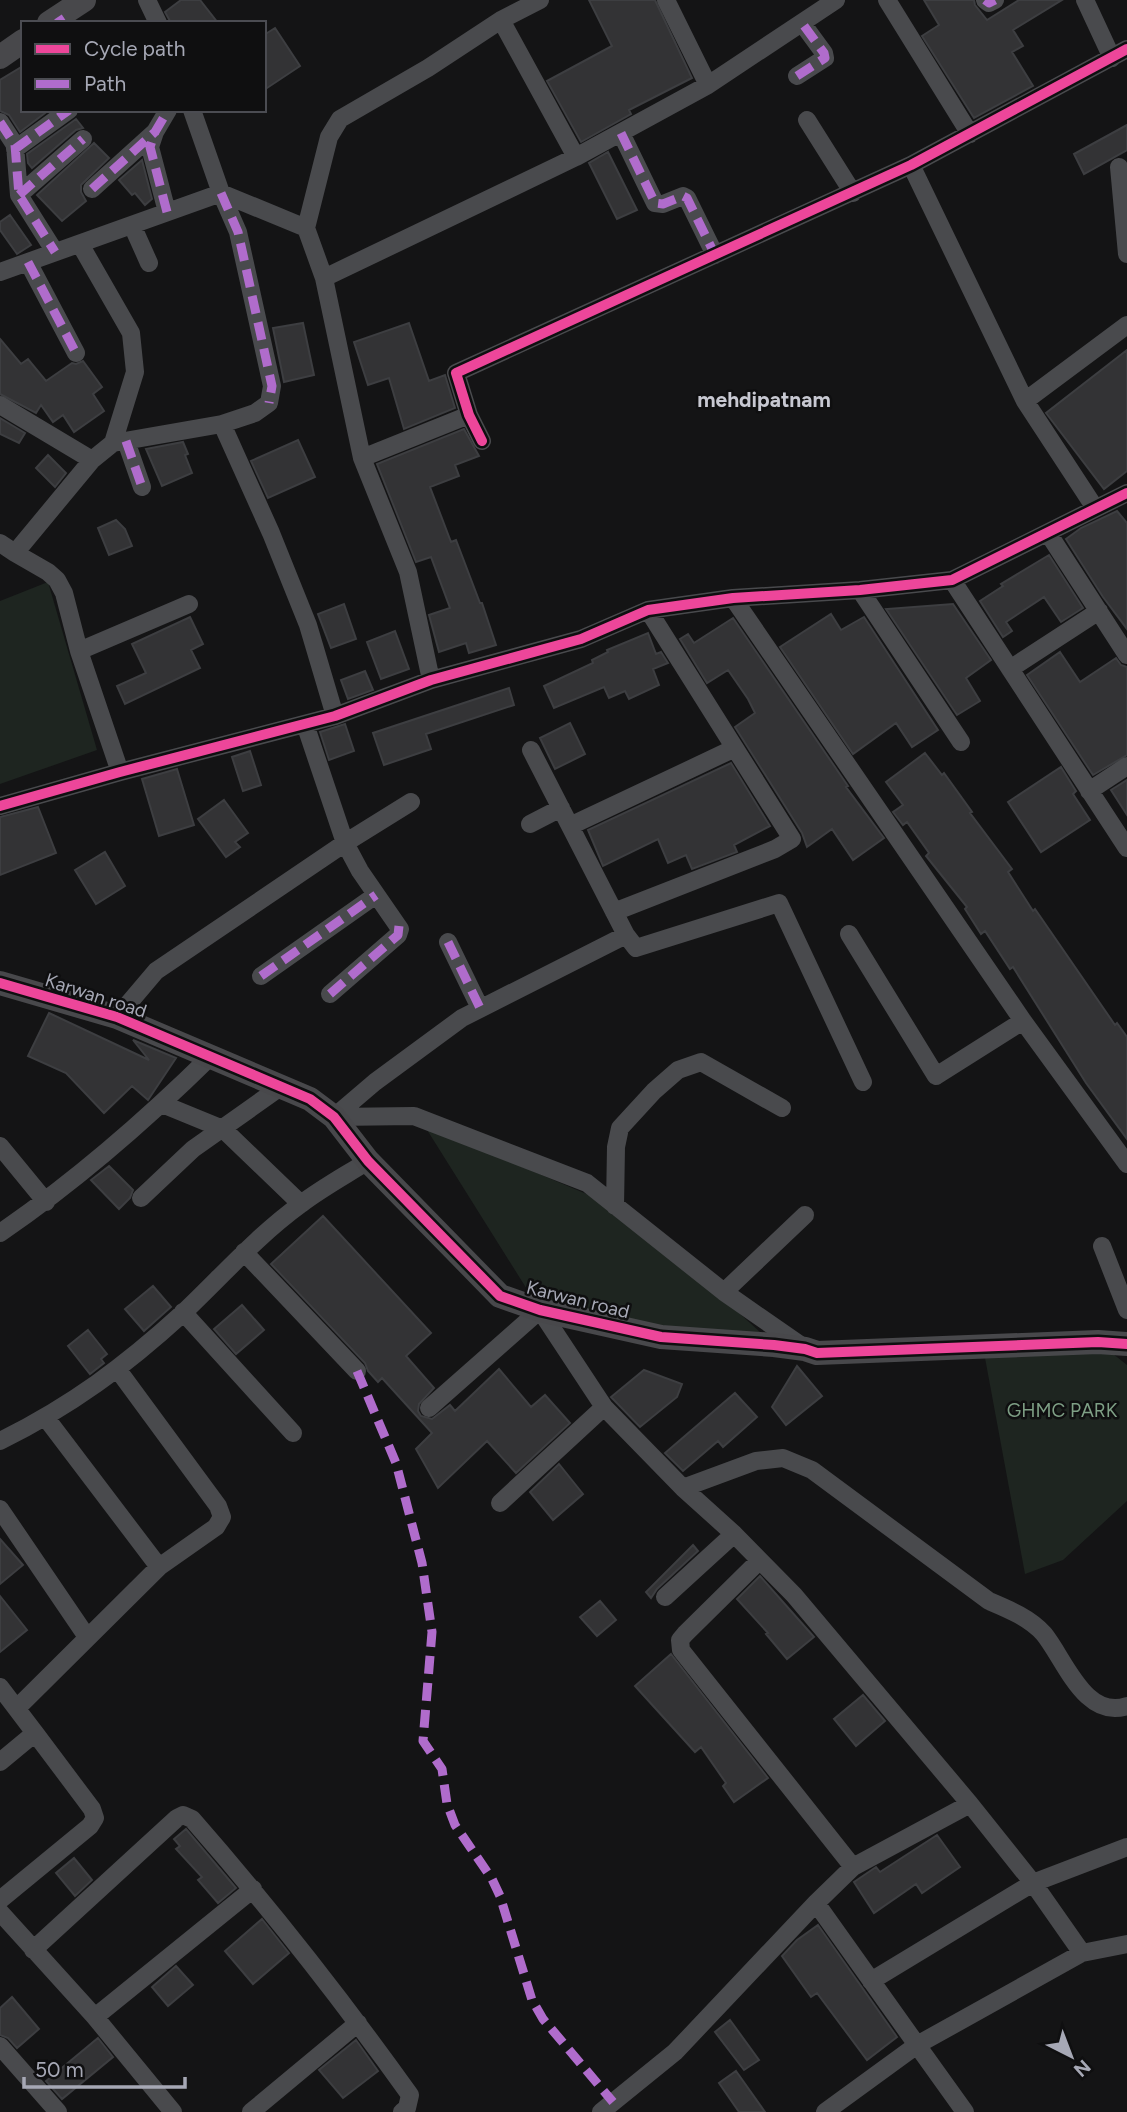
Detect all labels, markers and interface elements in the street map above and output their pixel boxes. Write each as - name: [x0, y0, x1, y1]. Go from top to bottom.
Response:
- legend: [21, 21, 266, 112]
- text: Cycle path: [84, 36, 185, 61]
- text: Path: [84, 71, 126, 96]
- district label: mehdipatnam: [697, 387, 831, 412]
- street label: Karwan road: [42, 968, 150, 1023]
- street label: Karwan road: [524, 1276, 632, 1323]
- park label: GHMC PARK: [1007, 1399, 1118, 1422]
- north arrow: [1036, 2021, 1106, 2091]
- scale bar: [24, 2046, 186, 2090]
- text: N: [1069, 2055, 1095, 2082]
- text: 50 m: [35, 2057, 84, 2082]

